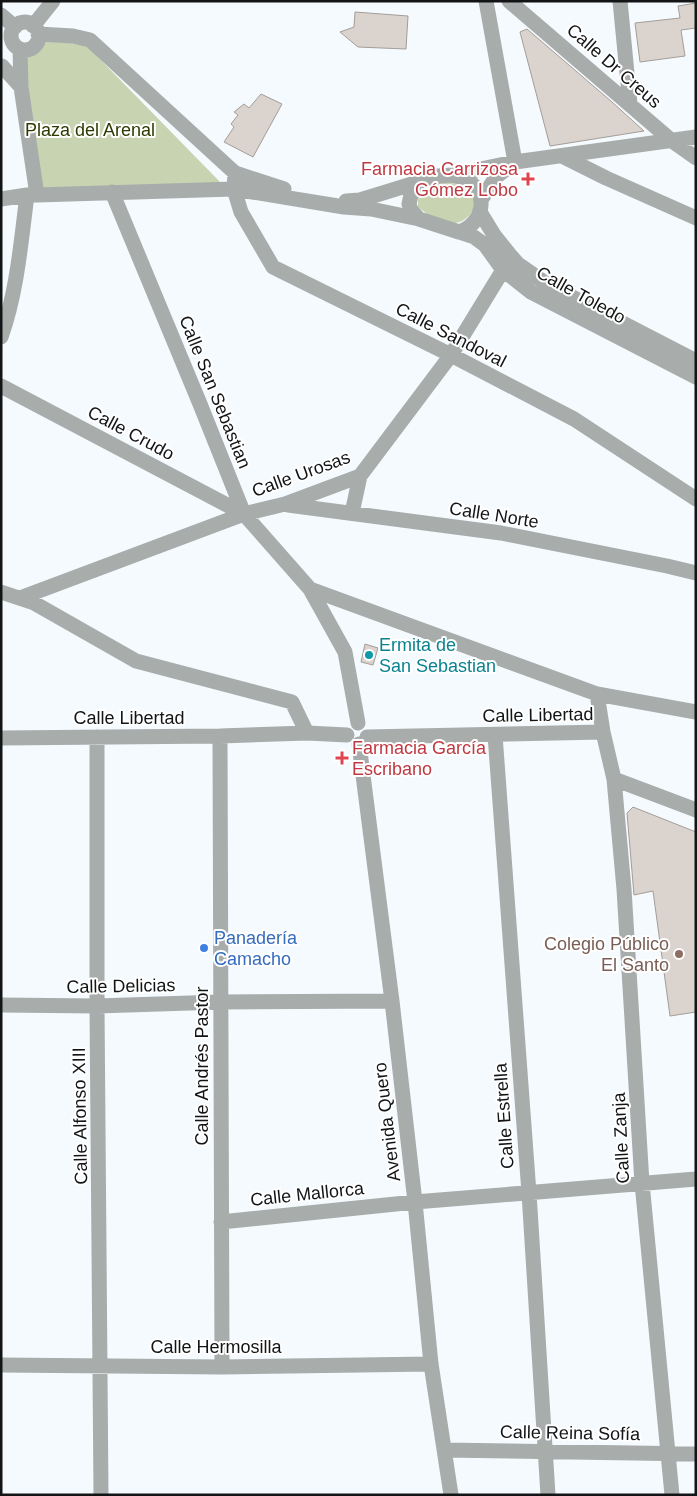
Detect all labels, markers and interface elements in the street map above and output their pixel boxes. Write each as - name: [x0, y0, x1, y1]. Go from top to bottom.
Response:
- street label: Calle Dr Creus: [563, 20, 665, 112]
- park label: Plaza del Arenal: [25, 120, 155, 140]
- place label: Farmacia Carrizosa Gómez Lobo: [361, 159, 519, 200]
- marker: Farmacia Carrizosa Gómez Lobo: [522, 173, 534, 185]
- street label: Calle Toledo: [533, 262, 629, 328]
- street label: Calle Sandoval: [393, 299, 509, 371]
- street label: Calle San Sebastian: [175, 313, 255, 471]
- street label: Calle Crudo: [84, 402, 178, 464]
- street label: Calle Urosas: [249, 447, 353, 501]
- street label: Calle Norte: [448, 498, 540, 532]
- place label: Ermita de San Sebastian: [379, 635, 496, 676]
- marker: Ermita de San Sebastian: [363, 649, 375, 661]
- street label: Calle Libertad: [482, 704, 594, 726]
- street label: Calle Libertad: [73, 708, 185, 728]
- place label: Farmacia García Escribano: [352, 738, 487, 779]
- marker: Farmacia García Escribano: [336, 752, 348, 764]
- place label: Panadería Camacho: [214, 928, 298, 969]
- place label: Colegio Público El Santo: [544, 934, 669, 975]
- marker: Panadería Camacho: [198, 942, 210, 954]
- marker: Colegio Público El Santo: [673, 948, 685, 960]
- street label: Calle Delicias: [66, 975, 176, 997]
- street label: Calle Andrés Pastor: [192, 986, 212, 1146]
- street label: Calle Alfonso XIII: [69, 1047, 91, 1185]
- street label: Avenida Quero: [370, 1061, 404, 1183]
- street label: Calle Estrella: [490, 1061, 518, 1170]
- street label: Calle Zanja: [609, 1091, 633, 1184]
- street label: Calle Mallorca: [249, 1178, 366, 1210]
- street label: Calle Hermosilla: [150, 1337, 283, 1357]
- street label: Calle Reina Sofía: [500, 1422, 641, 1444]

